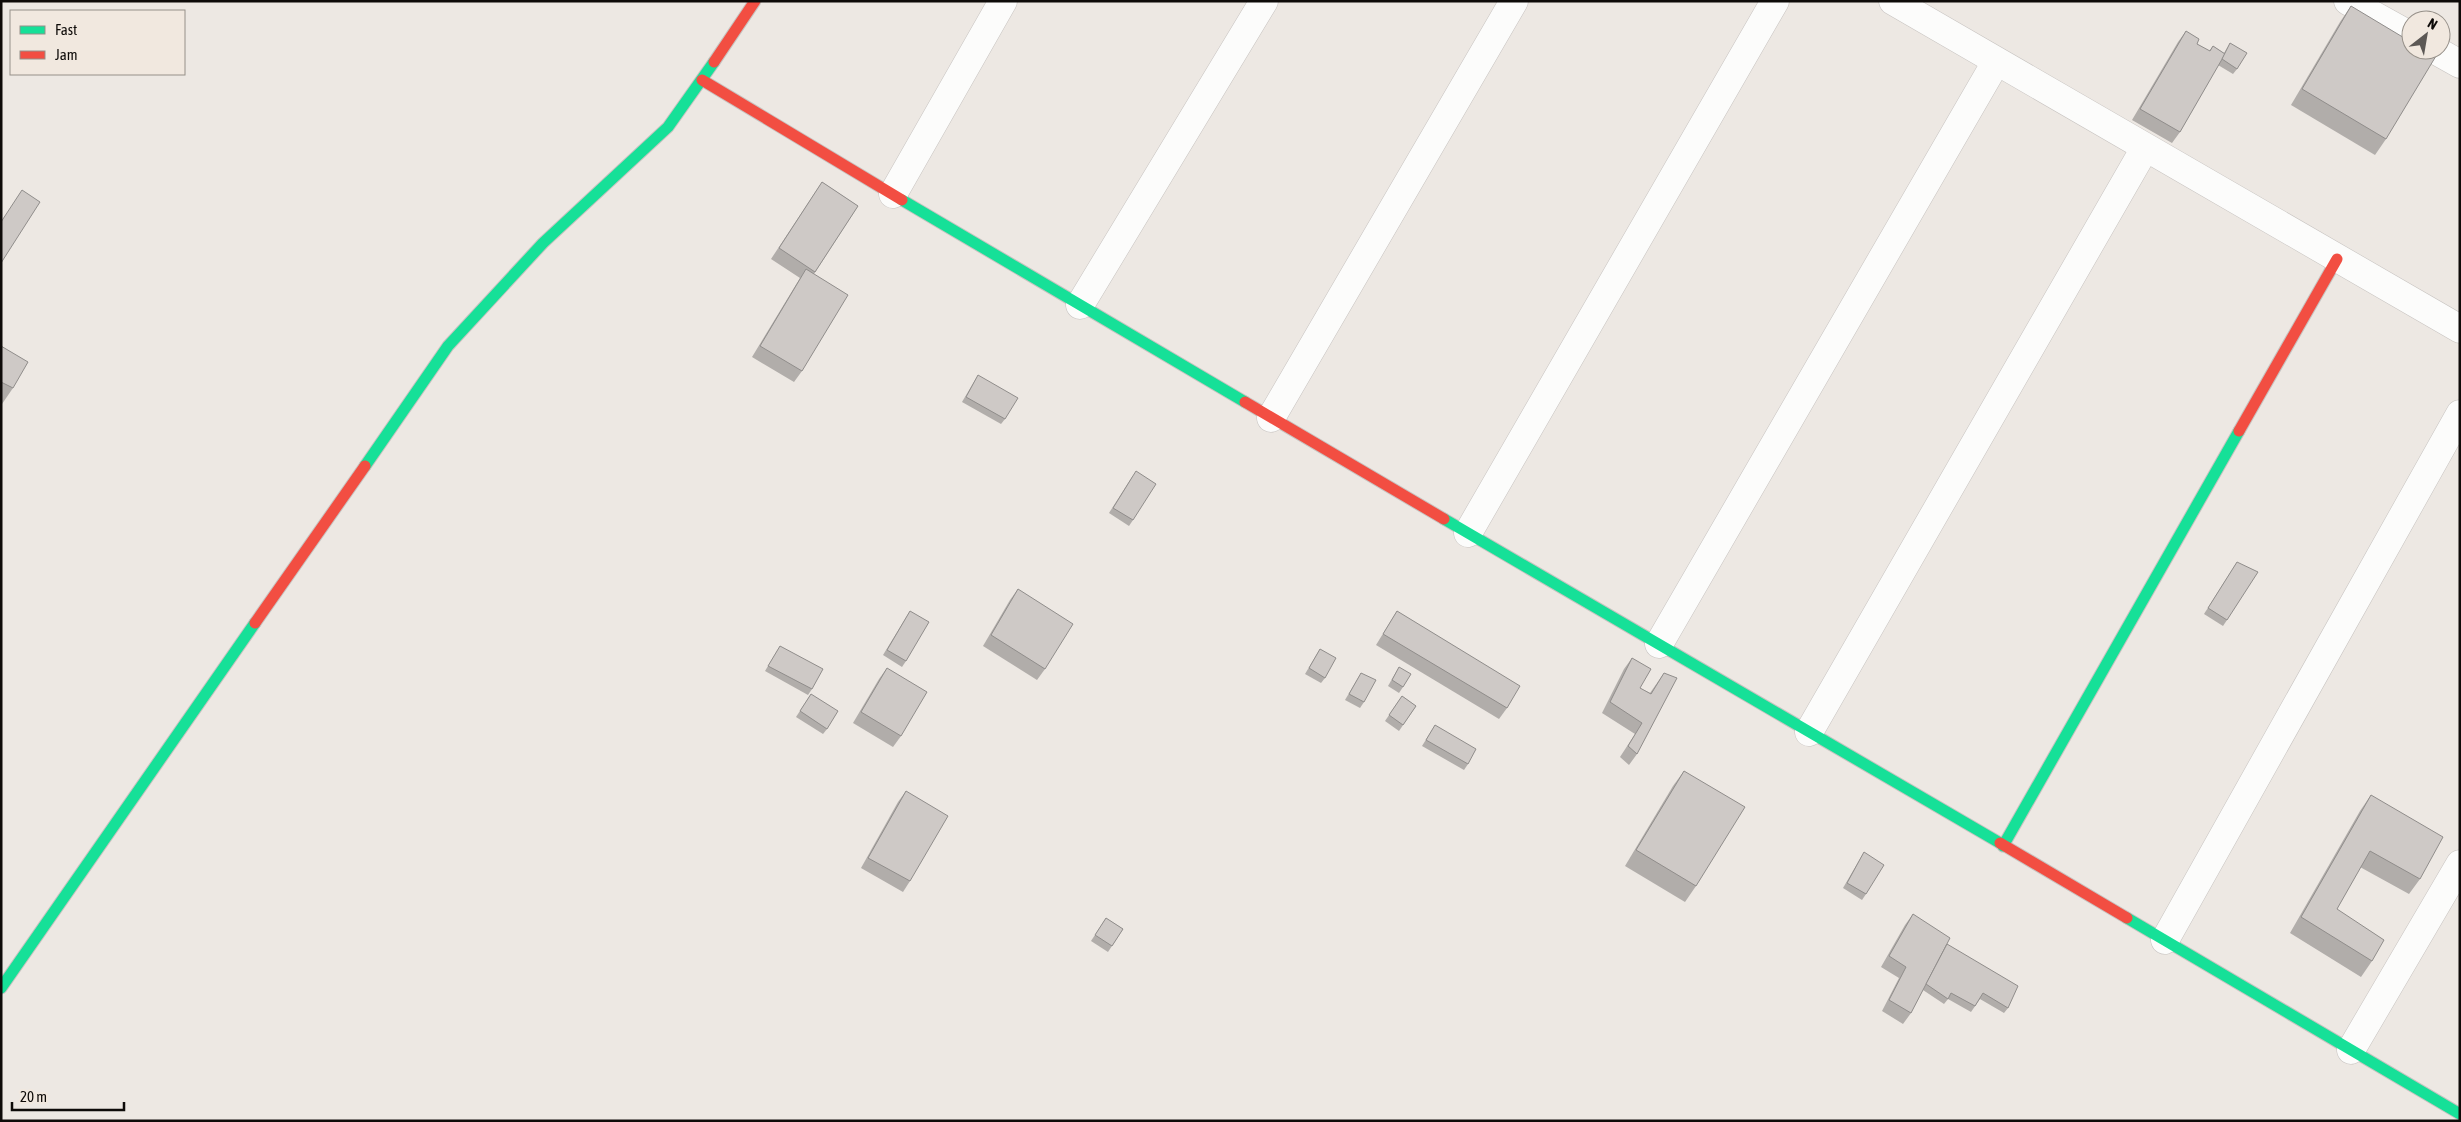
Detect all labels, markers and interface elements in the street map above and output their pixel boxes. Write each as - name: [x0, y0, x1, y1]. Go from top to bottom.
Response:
- legend: [10, 10, 185, 75]
- north arrow: [2401, 10, 2451, 60]
- text: N: [2425, 15, 2440, 33]
- text: Fast: [55, 21, 77, 38]
- text: Jam: [55, 46, 78, 63]
- scale bar: [12, 1080, 125, 1112]
- text: 20 m: [20, 1088, 47, 1105]

